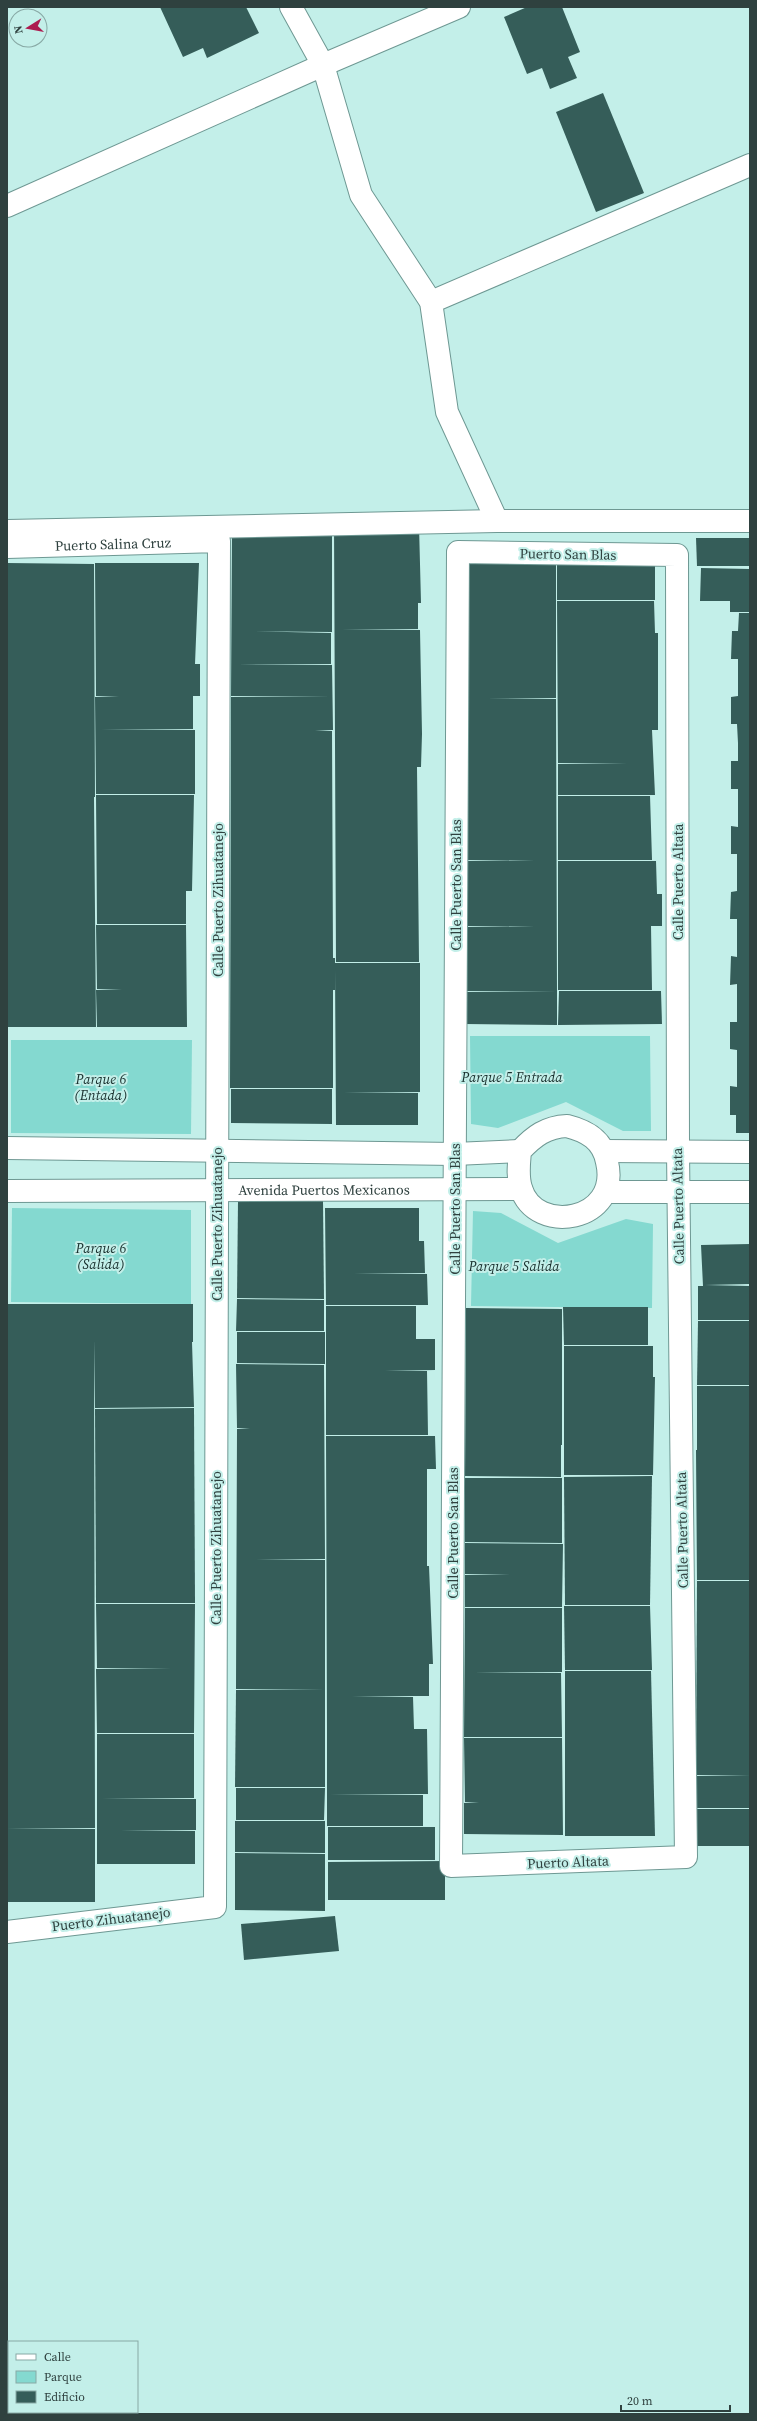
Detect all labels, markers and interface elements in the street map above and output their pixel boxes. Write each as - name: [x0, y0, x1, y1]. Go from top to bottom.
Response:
- north arrow: [8, 8, 48, 48]
- text: N: [11, 24, 27, 35]
- street label: Puerto Salina Cruz: [55, 532, 172, 556]
- street label: Puerto San Blas: [519, 543, 617, 565]
- street label: Calle Puerto San Blas: [446, 819, 466, 951]
- street label: Calle Puerto Zihuatanejo: [208, 823, 228, 977]
- street label: Calle Puerto Altata: [668, 823, 688, 940]
- park label: Parque 5 Entrada: [460, 1067, 563, 1087]
- park label: Parque 6 (Entada): [75, 1069, 127, 1105]
- street label: Calle Puerto San Blas: [445, 1143, 465, 1275]
- street label: Calle Puerto Zihuatanejo: [207, 1147, 227, 1301]
- street label: Calle Puerto Altata: [667, 1147, 689, 1264]
- street label: Avenida Puertos Mexicanos: [238, 1179, 410, 1200]
- park label: Parque 6 (Salida): [75, 1238, 127, 1274]
- park label: Parque 5 Salida: [467, 1256, 560, 1276]
- street label: Calle Puerto San Blas: [443, 1467, 463, 1599]
- street label: Calle Puerto Zihuatanejo: [206, 1471, 226, 1625]
- street label: Calle Puerto Altata: [671, 1471, 693, 1588]
- street label: Puerto Altata: [527, 1851, 610, 1873]
- street label: Puerto Zihuatanejo: [51, 1902, 172, 1936]
- legend: [8, 2341, 138, 2413]
- text: Calle: [44, 2349, 71, 2365]
- text: Parque: [44, 2369, 82, 2385]
- scale bar: [621, 2387, 730, 2413]
- text: Edificio: [44, 2389, 85, 2405]
- text: 20 m: [627, 2393, 653, 2409]

